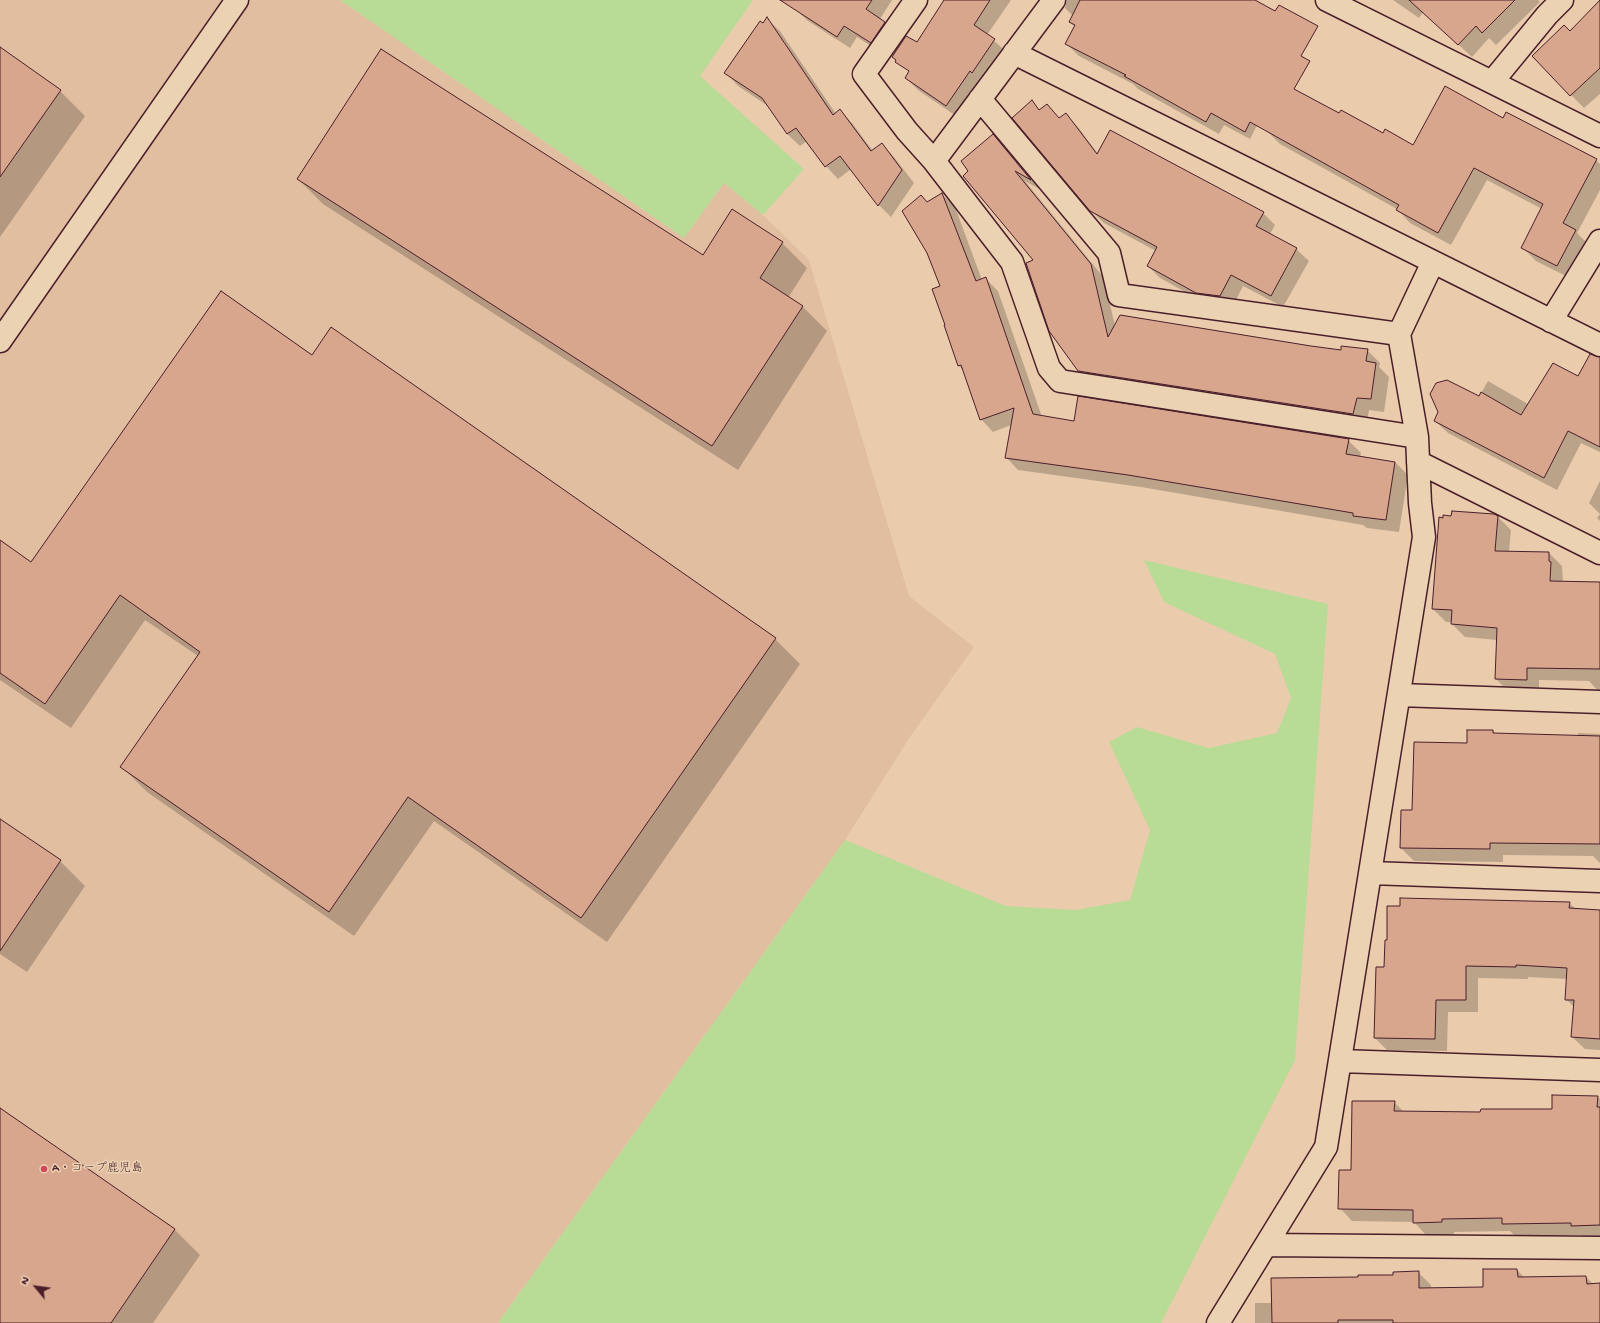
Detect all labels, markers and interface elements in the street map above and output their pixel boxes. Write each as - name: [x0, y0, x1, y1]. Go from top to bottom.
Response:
- place label: A・コープ鹿児島: [52, 1162, 143, 1176]
- marker: A・コープ鹿児島: [39, 1164, 49, 1174]
- north arrow: [16, 1267, 56, 1307]
- text: N: [19, 1275, 32, 1287]

